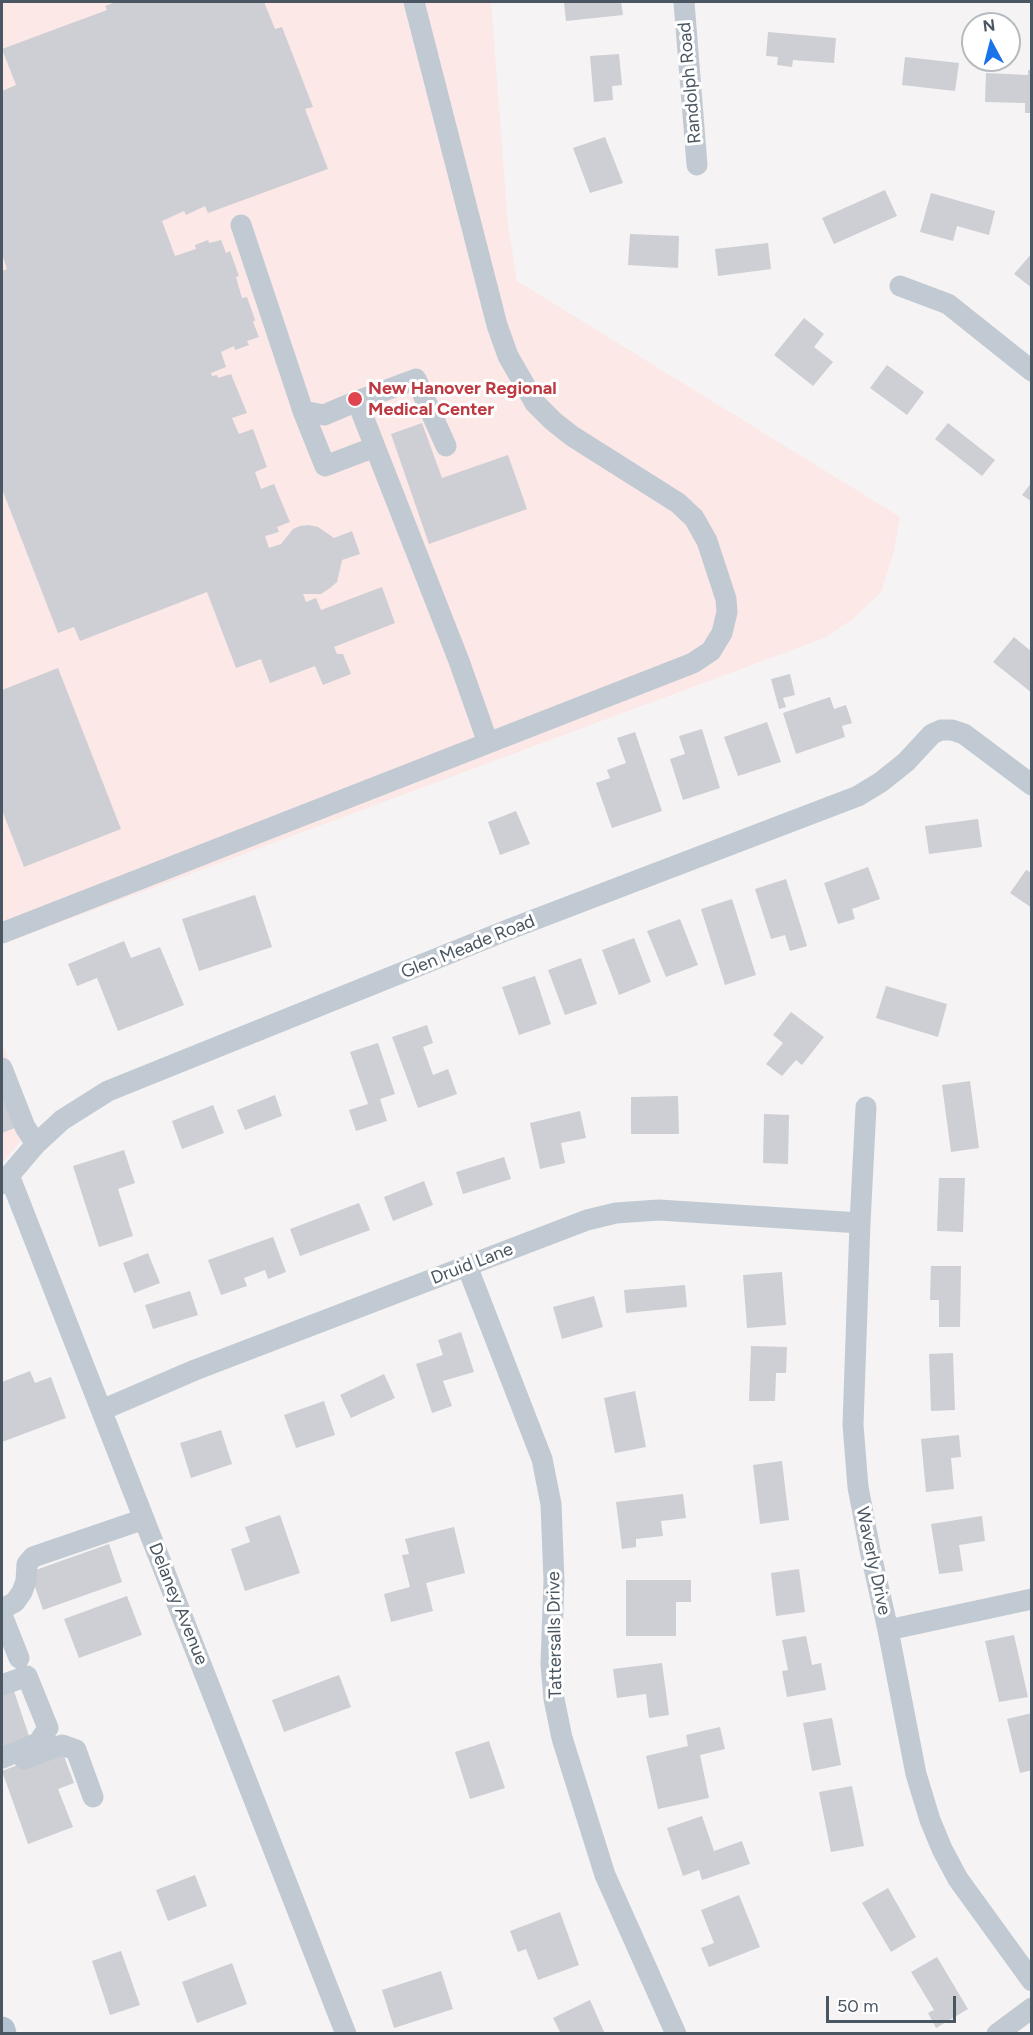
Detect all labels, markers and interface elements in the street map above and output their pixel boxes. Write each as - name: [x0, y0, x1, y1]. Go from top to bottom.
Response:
- north arrow: [961, 12, 1021, 72]
- text: N: [982, 15, 996, 36]
- street label: Randolph Road: [674, 21, 706, 145]
- place label: New Hanover Regional Medical Center: [368, 378, 557, 420]
- marker: New Hanover Regional Medical Center: [346, 390, 364, 408]
- street label: Glen Meade Road: [398, 910, 538, 984]
- street label: Druid Lane: [428, 1238, 516, 1290]
- street label: Waverly Drive: [851, 1505, 895, 1617]
- street label: Delaney Avenue: [144, 1540, 212, 1668]
- street label: Tattersalls Drive: [543, 1571, 567, 1699]
- scale bar: [829, 1984, 960, 2022]
- text: 50 m: [837, 1995, 879, 2017]

